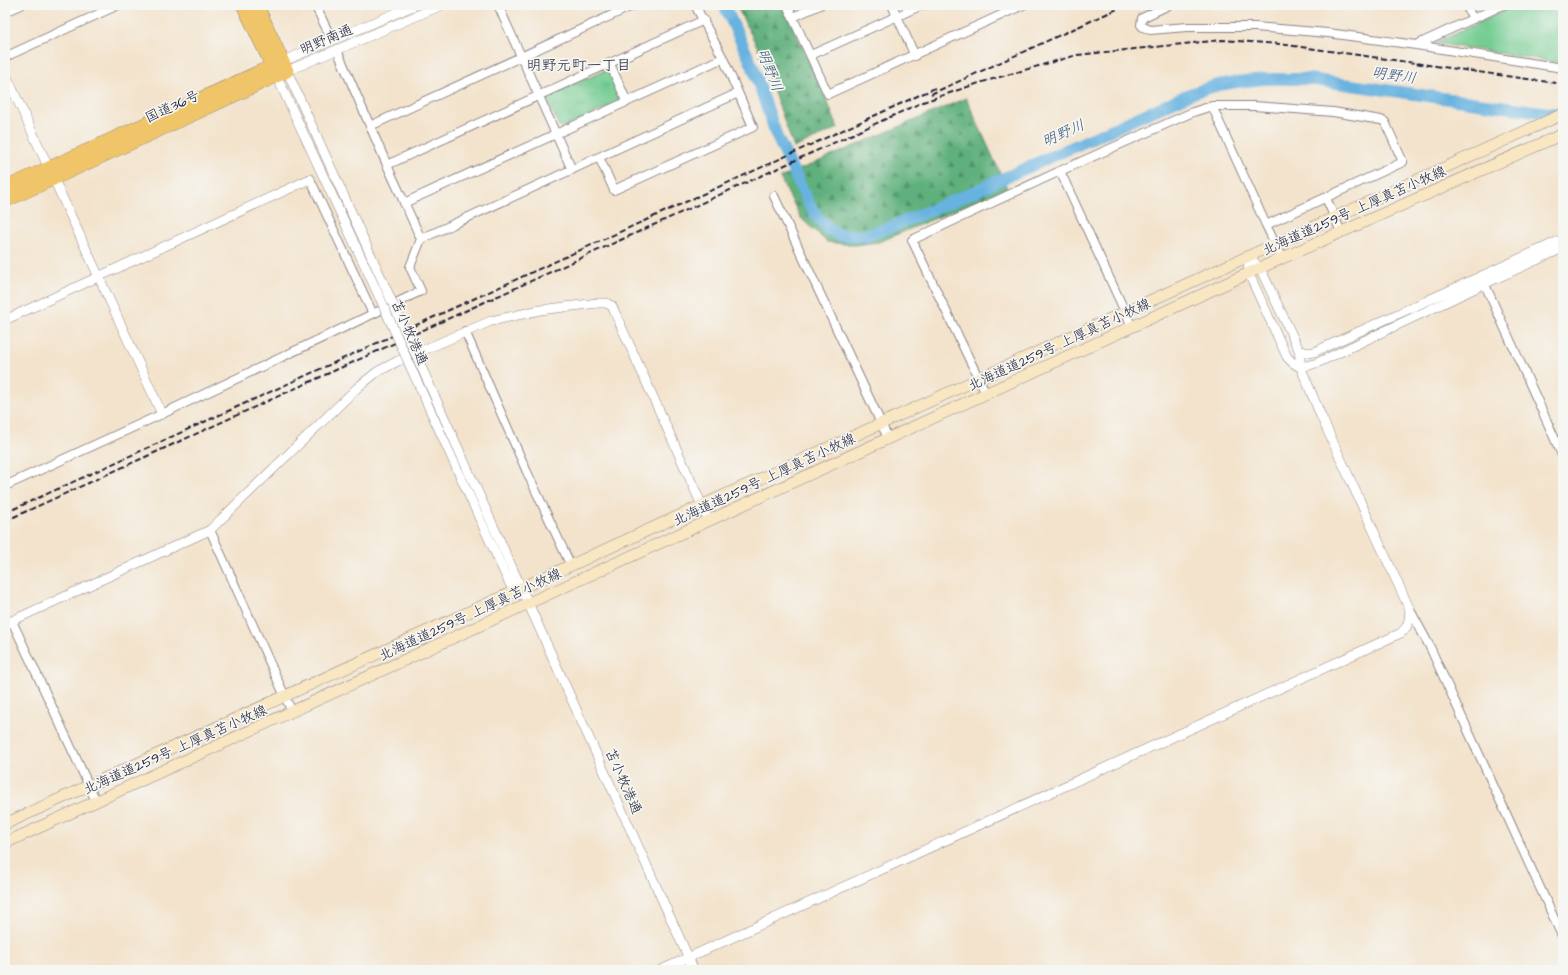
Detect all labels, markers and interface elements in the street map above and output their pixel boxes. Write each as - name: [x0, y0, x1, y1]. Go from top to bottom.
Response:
- street label: 明野南通: [297, 20, 356, 60]
- water label: 明野川: [752, 45, 787, 95]
- district label: 明野元町一丁目: [526, 55, 632, 76]
- water label: 明野川: [1370, 62, 1418, 89]
- street label: 国道36号: [142, 86, 203, 128]
- water label: 明野川: [1038, 115, 1088, 152]
- street label: 北海道道259号 上厚真苫小牧線: [1259, 161, 1450, 261]
- street label: 北海道道259号 上厚真苫小牧線: [965, 294, 1154, 396]
- street label: 苫小牧港通: [386, 296, 432, 368]
- street label: 北海道道259号 上厚真苫小牧線: [670, 429, 859, 531]
- street label: 北海道道259号 上厚真苫小牧線: [376, 564, 565, 666]
- street label: 北海道道259号 上厚真苫小牧線: [80, 700, 271, 800]
- street label: 苫小牧港通: [600, 745, 646, 817]

